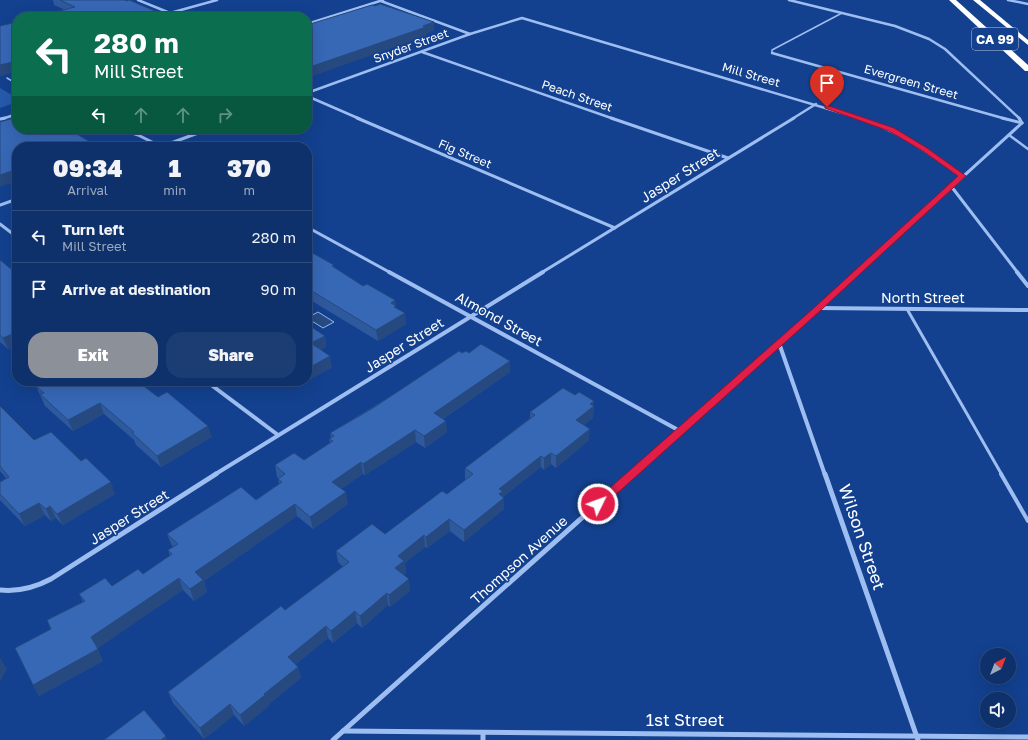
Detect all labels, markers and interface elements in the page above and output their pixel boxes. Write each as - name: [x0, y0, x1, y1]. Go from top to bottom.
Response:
- street label: Snyder Street: [371, 25, 451, 66]
- text: 280 m: [94, 26, 179, 59]
- icon: left: [28, 28, 80, 80]
- road number: CA 99: [972, 28, 1018, 50]
- street label: Mill Street: [720, 59, 782, 90]
- text: Mill Street: [94, 60, 184, 82]
- street label: Evergreen Street: [862, 61, 960, 102]
- pin: [810, 66, 844, 107]
- icon: arrive: [816, 72, 838, 94]
- street label: Peach Street: [540, 76, 615, 115]
- icon: left: [88, 104, 110, 126]
- icon: ahead: [130, 104, 152, 126]
- icon: ahead: [172, 104, 194, 126]
- icon: right: [214, 104, 236, 126]
- street label: Fig Street: [436, 136, 494, 172]
- street label: Jasper Street: [637, 143, 723, 206]
- text: 09:34: [53, 153, 123, 182]
- text: 1: [168, 153, 181, 182]
- text: 370: [227, 153, 271, 182]
- text: Arrival: [67, 182, 108, 198]
- text: min: [163, 182, 186, 198]
- text: m: [243, 182, 255, 198]
- text: Turn left: [62, 220, 124, 238]
- icon: left: [28, 226, 50, 248]
- text: 280 m: [252, 228, 296, 246]
- text: Mill Street: [62, 238, 127, 254]
- icon: arrive: [28, 278, 50, 300]
- text: Arrive at destination: [62, 280, 211, 298]
- text: 90 m: [261, 280, 296, 298]
- street label: Almond Street: [453, 288, 546, 349]
- street label: North Street: [881, 289, 965, 306]
- street label: Jasper Street: [361, 313, 447, 376]
- button: Exit: [28, 332, 158, 378]
- button: Share: [166, 332, 296, 378]
- street label: Wilson Street: [835, 481, 890, 593]
- position arrow: [577, 483, 619, 525]
- street label: Jasper Street: [86, 485, 172, 548]
- street label: Thompson Avenue: [467, 512, 570, 607]
- north arrow: [980, 648, 1016, 684]
- map controls: [980, 648, 1016, 728]
- button: sound: [980, 692, 1016, 728]
- street label: 1st Street: [646, 709, 725, 730]

